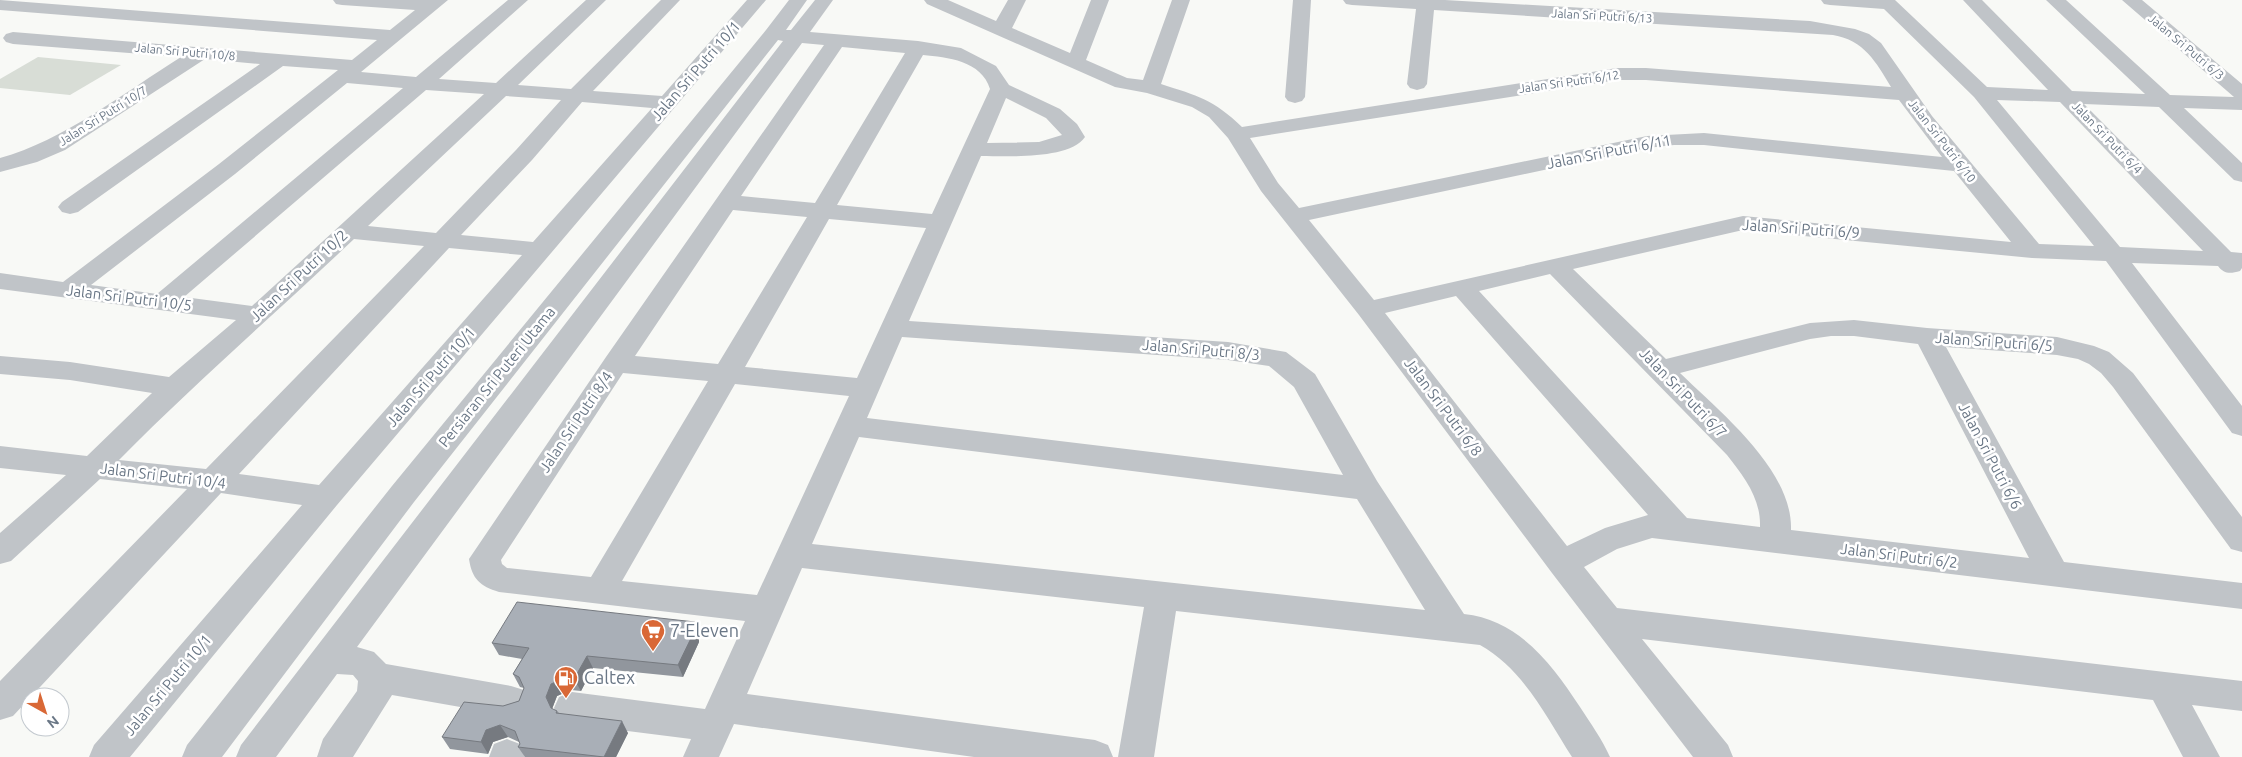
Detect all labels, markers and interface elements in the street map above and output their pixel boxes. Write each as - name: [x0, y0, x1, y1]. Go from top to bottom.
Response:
- street label: Jalan Sri Putri 6/13: [1551, 6, 1653, 25]
- street label: Jalan Sri Putri 6/3: [2146, 11, 2227, 82]
- street label: Jalan Sri Putri 10/1: [648, 17, 744, 124]
- street label: Jalan Sri Putri 10/8: [134, 41, 236, 62]
- street label: Jalan Sri Putri 6/12: [1518, 68, 1620, 95]
- street label: Jalan Sri Putri 10/7: [56, 83, 149, 148]
- street label: Jalan Sri Putri 6/10: [1906, 97, 1979, 185]
- street label: Jalan Sri Putri 6/4: [2070, 99, 2145, 176]
- street label: Jalan Sri Putri 6/11: [1545, 131, 1673, 172]
- street label: Jalan Sri Putri 6/9: [1742, 216, 1860, 241]
- street label: Jalan Sri Putri 10/2: [247, 226, 351, 325]
- street label: Jalan Sri Putri 10/5: [65, 281, 193, 314]
- street label: Persiaran Sri Puteri Utama: [435, 303, 558, 450]
- street label: Jalan Sri Putri 10/1: [383, 323, 479, 430]
- street label: Jalan Sri Putri 6/5: [1935, 329, 2053, 354]
- street label: Jalan Sri Putri 8/3: [1142, 336, 1261, 363]
- street label: Jalan Sri Putri 6/7: [1636, 344, 1730, 441]
- street label: Jalan Sri Putri 6/8: [1401, 354, 1486, 459]
- street label: Jalan Sri Putri 8/4: [536, 368, 616, 475]
- street label: Jalan Sri Putri 6/6: [1955, 400, 2026, 512]
- street label: Jalan Sri Putri 10/4: [99, 459, 227, 492]
- street label: Jalan Sri Putri 6/2: [1839, 540, 1959, 571]
- supermarket icon: 7-Eleven: [640, 618, 666, 652]
- place label: 7-Eleven: [670, 620, 739, 640]
- street label: Jalan Sri Putri 10/1: [120, 631, 215, 739]
- fuel station icon: Caltex: [553, 665, 579, 699]
- place label: Caltex: [584, 667, 635, 687]
- north arrow: [20, 687, 70, 737]
- text: N: [44, 713, 62, 732]

